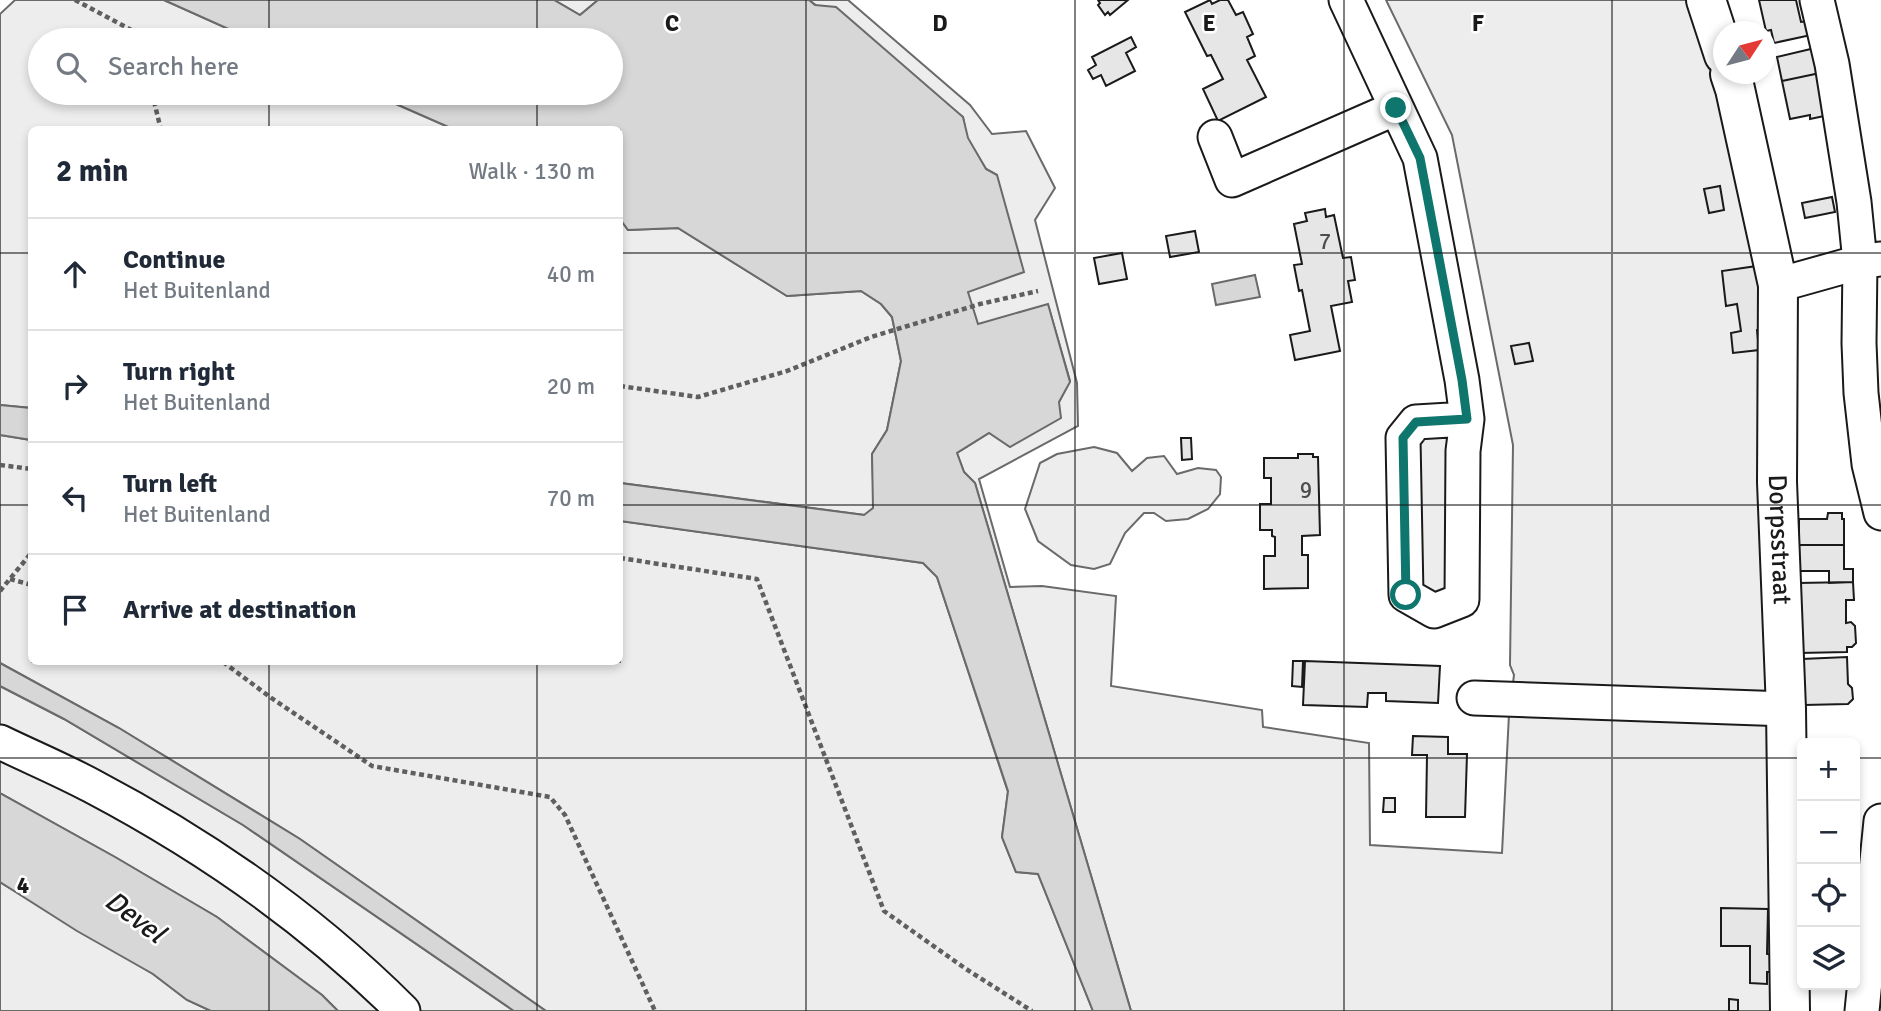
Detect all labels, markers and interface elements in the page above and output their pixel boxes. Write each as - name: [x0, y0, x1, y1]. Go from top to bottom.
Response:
- text: C: [665, 9, 679, 38]
- text: D: [932, 9, 948, 38]
- text: E: [1202, 9, 1216, 38]
- text: F: [1472, 9, 1484, 38]
- north arrow: [1713, 21, 1776, 84]
- search box: [28, 28, 623, 105]
- icon: search: [52, 48, 90, 86]
- text: Search here: [108, 51, 239, 83]
- route end: [1380, 92, 1411, 123]
- text: 2 min: [56, 153, 128, 190]
- text: Walk · 130 m: [469, 157, 595, 186]
- house number: 7: [1319, 227, 1331, 256]
- text: Continue: [123, 244, 225, 276]
- icon: ahead: [56, 255, 94, 293]
- text: 40 m: [547, 260, 595, 289]
- text: Het Buitenland: [123, 276, 271, 305]
- text: Turn right: [123, 356, 235, 388]
- icon: right: [56, 367, 94, 405]
- text: 20 m: [547, 372, 595, 401]
- text: Het Buitenland: [123, 388, 271, 417]
- text: Turn left: [123, 468, 217, 500]
- street label: Dorpsstraat: [1761, 474, 1798, 605]
- house number: 9: [1300, 476, 1312, 505]
- icon: left: [56, 479, 94, 517]
- text: 70 m: [547, 484, 595, 513]
- text: Het Buitenland: [123, 500, 271, 529]
- route start: [1390, 579, 1421, 610]
- icon: arrive: [56, 591, 94, 629]
- text: Arrive at destination: [123, 594, 356, 626]
- map controls: [1797, 738, 1860, 990]
- button: +: [1797, 738, 1860, 801]
- button: −: [1797, 801, 1860, 864]
- button: locate: [1797, 864, 1860, 927]
- text: 4: [17, 871, 29, 900]
- water label: Devel: [98, 883, 173, 952]
- button: layers: [1797, 927, 1860, 990]

